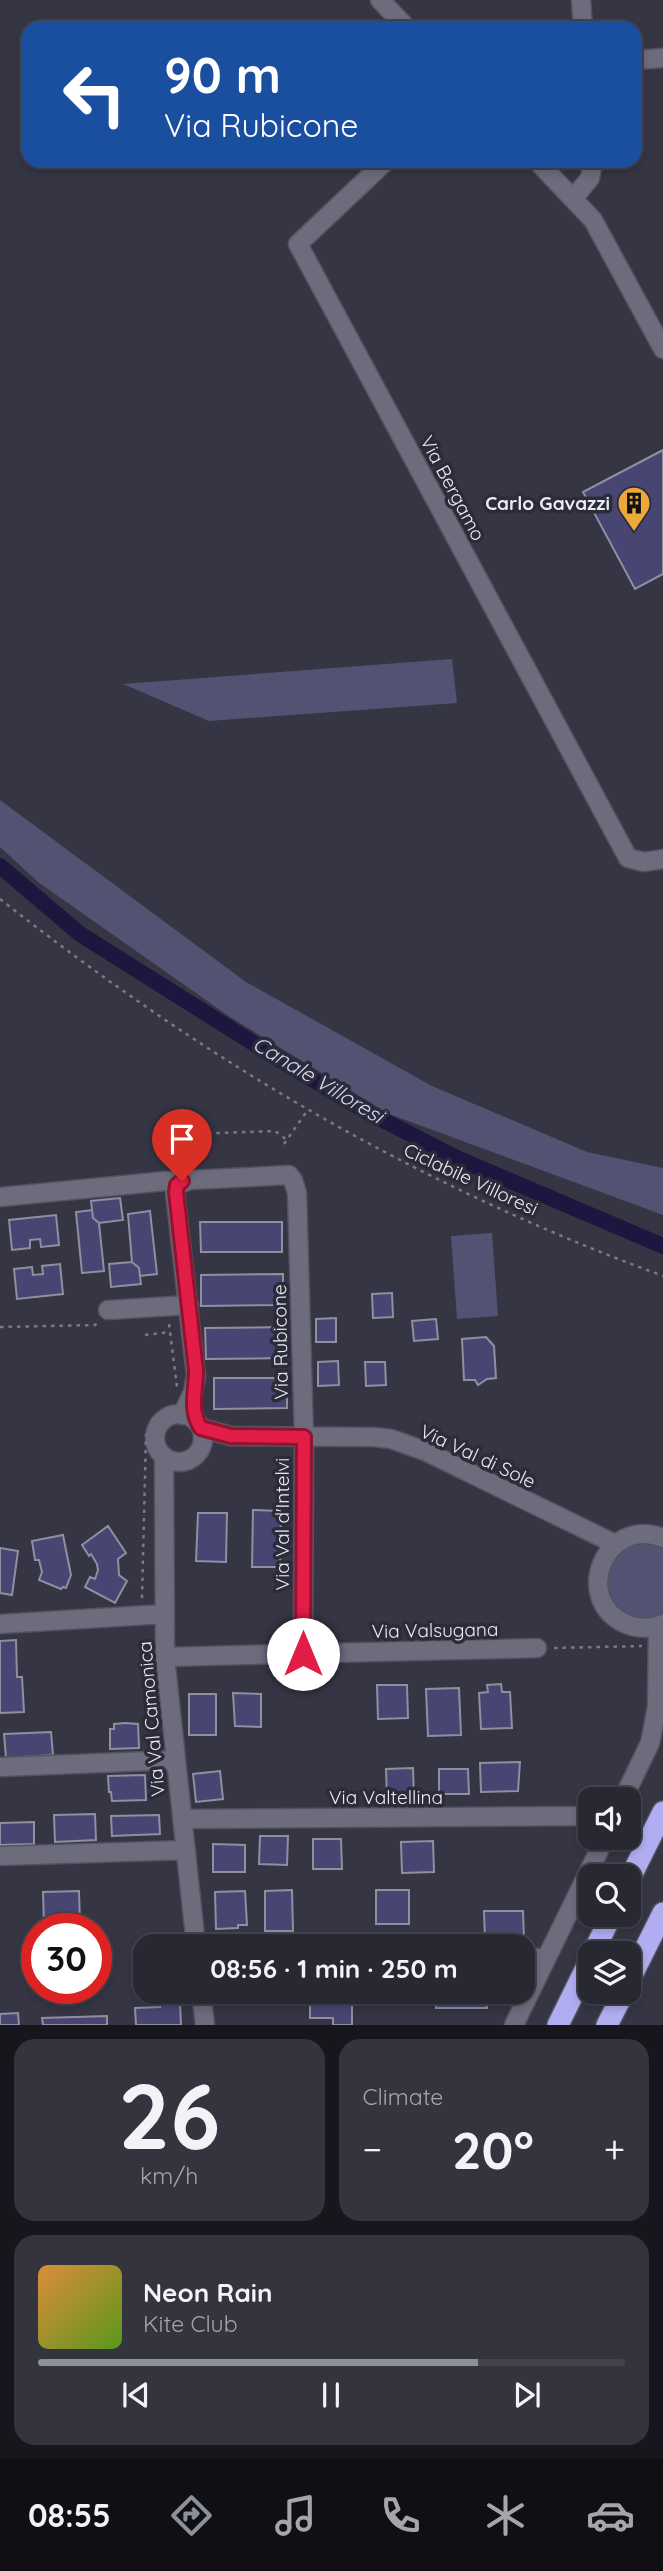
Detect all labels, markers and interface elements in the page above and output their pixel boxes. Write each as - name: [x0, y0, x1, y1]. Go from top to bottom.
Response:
- text: 90 m: [164, 44, 281, 105]
- icon: left: [49, 49, 140, 140]
- text: Via Rubicone: [164, 105, 358, 145]
- street label: Via Bergamo: [415, 431, 491, 545]
- building icon: Carlo Gavazzi: [615, 484, 653, 533]
- place label: Carlo Gavazzi: [485, 491, 610, 515]
- water label: Canale Villoresi: [248, 1030, 391, 1130]
- pin: [152, 1109, 212, 1181]
- icon: arrive: [163, 1120, 201, 1158]
- street label: Ciclabile Villoresi: [400, 1137, 542, 1221]
- street label: Via Rubicone: [267, 1284, 293, 1400]
- street label: Via Val di Sole: [416, 1419, 540, 1493]
- street label: Via Val d'Intelvi: [270, 1458, 294, 1590]
- position arrow: [266, 1617, 340, 1691]
- street label: Via Valsugana: [371, 1617, 499, 1643]
- street label: Via Val Camonica: [132, 1640, 170, 1798]
- street label: Via Valtellina: [329, 1785, 443, 1809]
- map controls: [578, 1787, 641, 2004]
- button: sound: [578, 1787, 641, 1850]
- button: search: [578, 1864, 641, 1927]
- speed limit sign: 30: [21, 1913, 112, 2004]
- button: layers: [578, 1941, 641, 2004]
- text: 08:56 · 1 min · 250 m: [210, 1952, 458, 1985]
- text: 26: [118, 2058, 220, 2172]
- text: Climate: [363, 2082, 443, 2111]
- text: 20°: [452, 2117, 534, 2182]
- text: −: [363, 2125, 382, 2173]
- text: +: [604, 2125, 625, 2173]
- text: km/h: [140, 2161, 198, 2190]
- text: Neon Rain: [143, 2276, 272, 2309]
- text: Kite Club: [143, 2309, 238, 2338]
- icon: previous: [117, 2376, 155, 2414]
- icon: pause: [312, 2376, 350, 2414]
- icon: next: [508, 2376, 546, 2414]
- icon: directions: [167, 2491, 216, 2540]
- icon: music: [271, 2491, 320, 2540]
- icon: phone: [376, 2491, 425, 2540]
- icon: climate: [481, 2491, 530, 2540]
- icon: car: [586, 2491, 635, 2540]
- text: 08:55: [28, 2495, 111, 2535]

